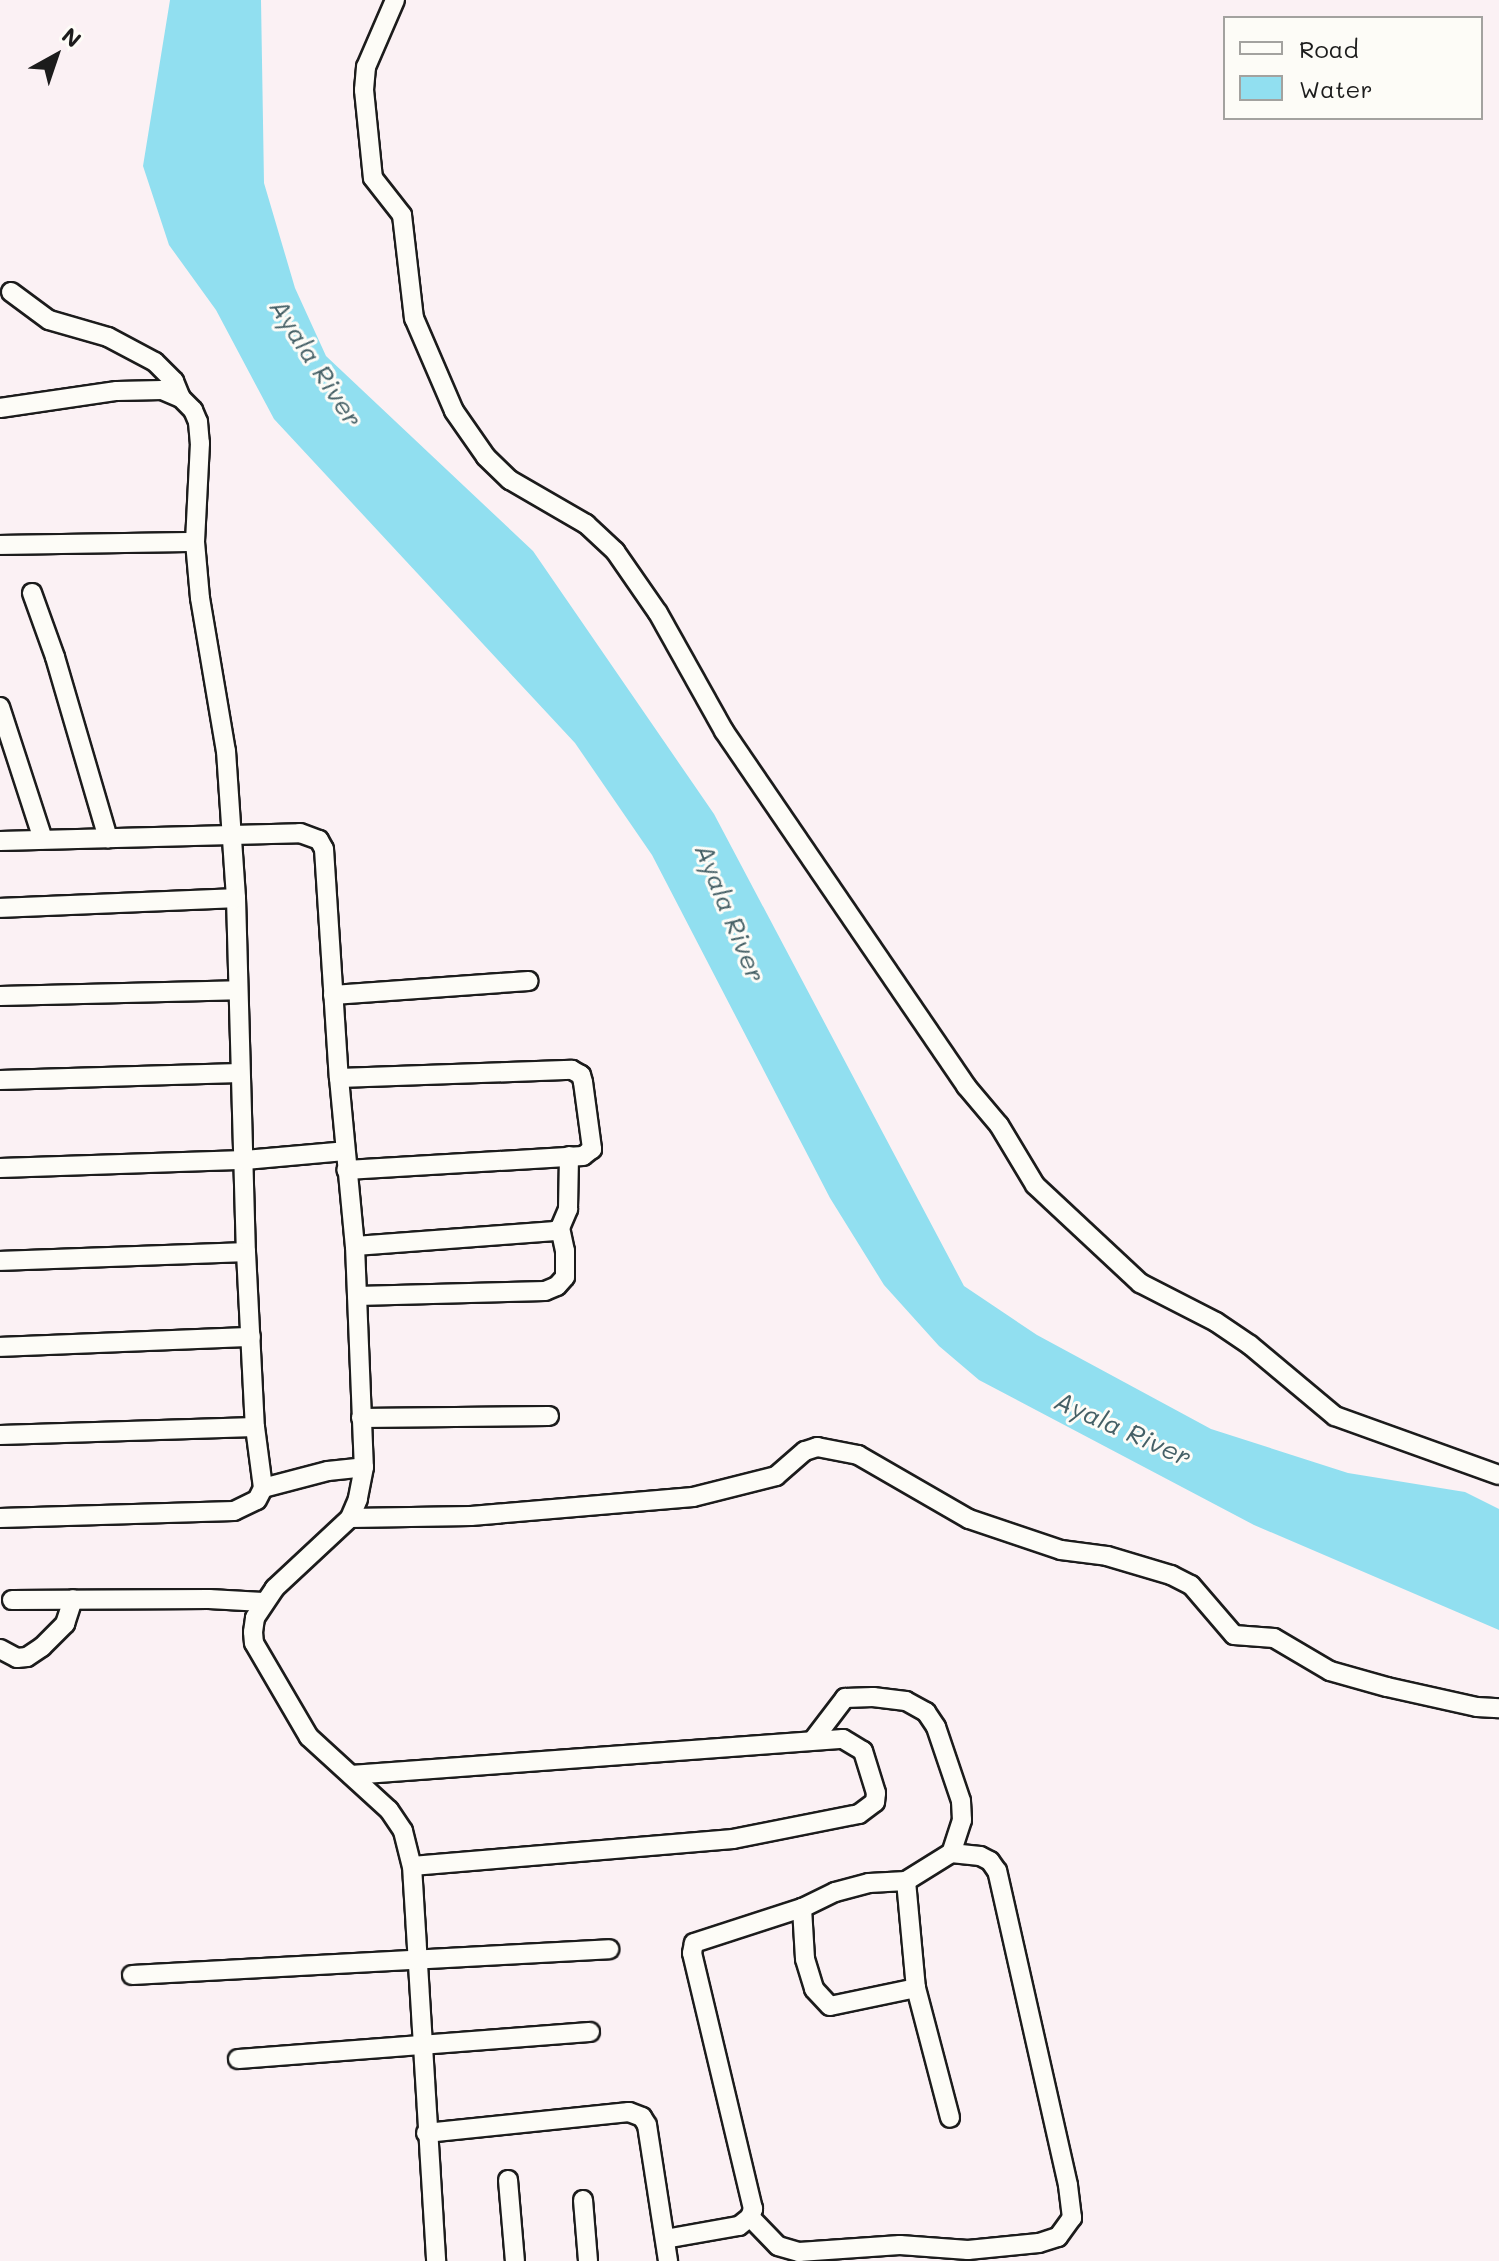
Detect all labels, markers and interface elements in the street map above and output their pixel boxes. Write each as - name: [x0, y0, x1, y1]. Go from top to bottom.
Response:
- north arrow: [16, 16, 96, 96]
- legend: [1223, 16, 1483, 120]
- text: N: [56, 21, 87, 54]
- text: Road: [1299, 33, 1359, 64]
- text: Water: [1299, 73, 1373, 104]
- water label: Ayala River: [263, 293, 369, 433]
- water label: Ayala River: [688, 839, 772, 987]
- water label: Ayala River: [1050, 1385, 1196, 1473]

